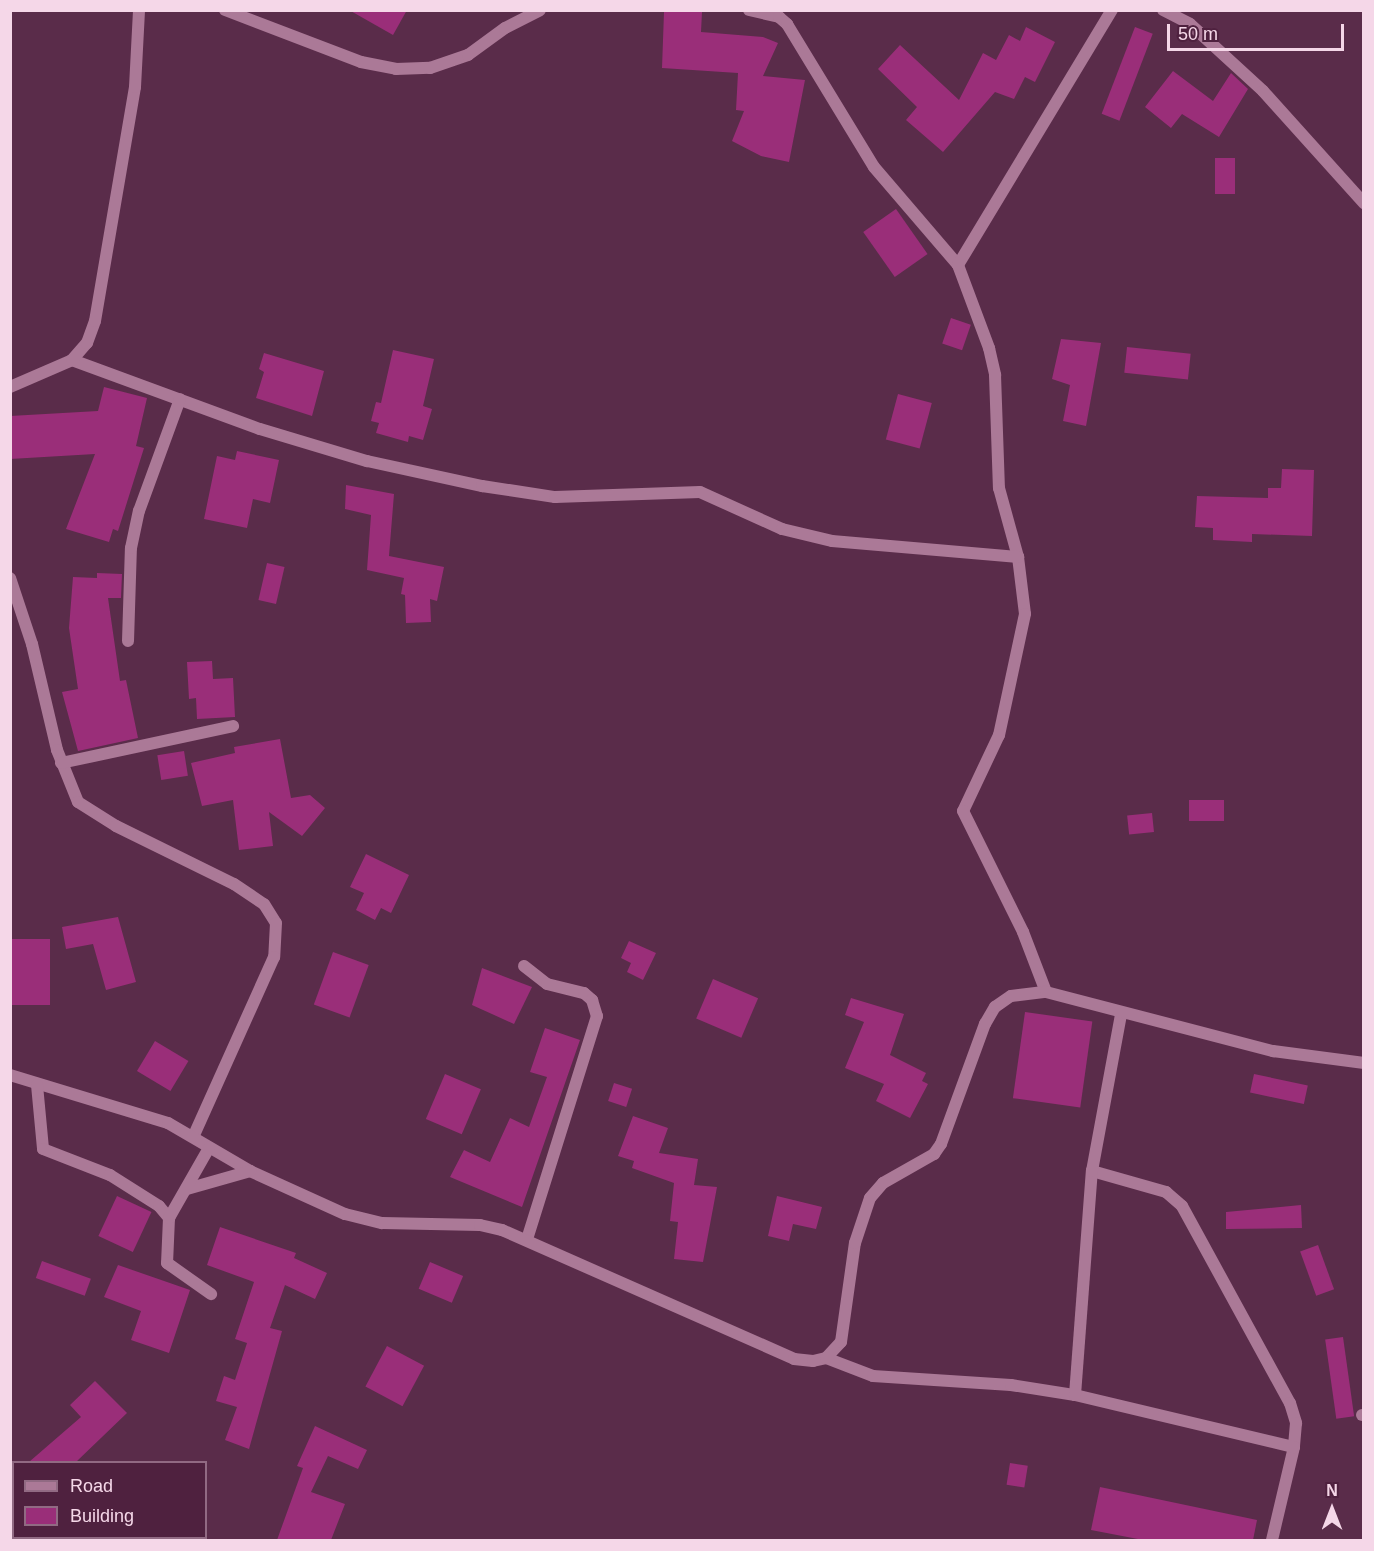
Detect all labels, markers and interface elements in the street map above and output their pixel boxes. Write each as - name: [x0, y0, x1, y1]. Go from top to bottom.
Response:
- scale bar: [1170, 12, 1347, 50]
- text: 50 m: [1178, 24, 1218, 44]
- legend: [12, 1461, 207, 1539]
- text: Road: [70, 1476, 113, 1496]
- north arrow: [1302, 1479, 1362, 1539]
- text: N: [1326, 1482, 1338, 1499]
- text: Building: [70, 1506, 134, 1526]

